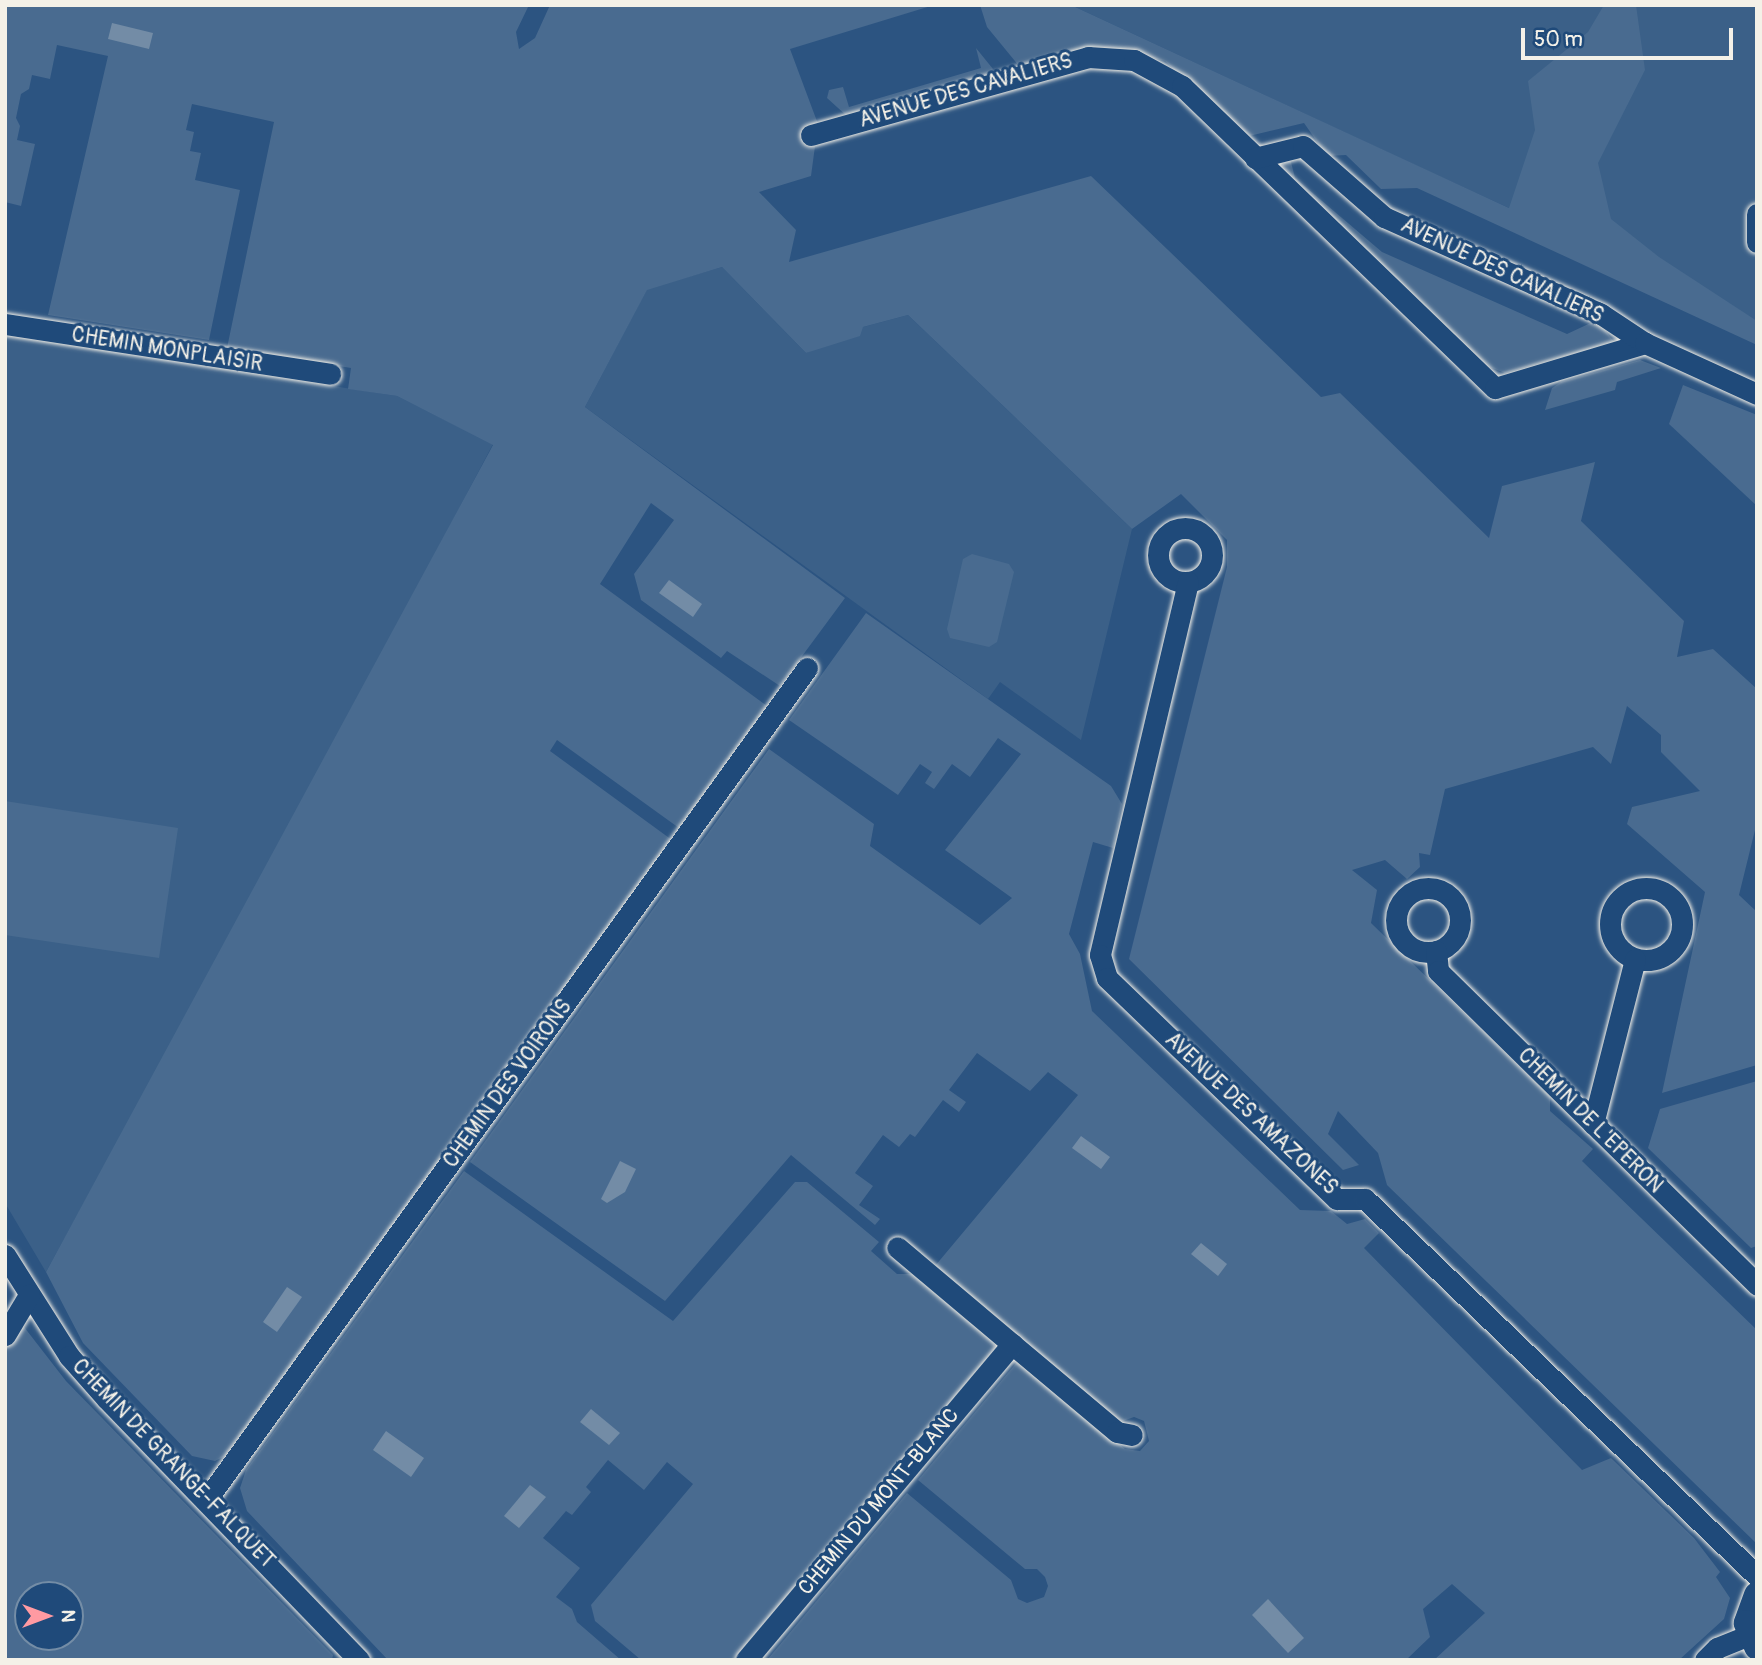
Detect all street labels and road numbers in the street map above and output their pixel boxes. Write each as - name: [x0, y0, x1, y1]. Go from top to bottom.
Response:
- street label: AVENUE DES CAVALIERS: [856, 48, 1076, 134]
- street label: AVENUE DES CAVALIERS: [1397, 213, 1607, 329]
- street label: CHEMIN MONPLAISIR: [70, 322, 264, 378]
- street label: CHEMIN DES VOIRONS: [439, 995, 577, 1173]
- street label: AVENUE DES AMAZONES: [1160, 1027, 1342, 1201]
- street label: CHEMIN DE L'EPERON: [1512, 1043, 1668, 1199]
- street label: CHEMIN DE GRANGE-FALQUET: [66, 1354, 280, 1574]
- street label: CHEMIN DU MONT-BLANC: [793, 1403, 965, 1601]

